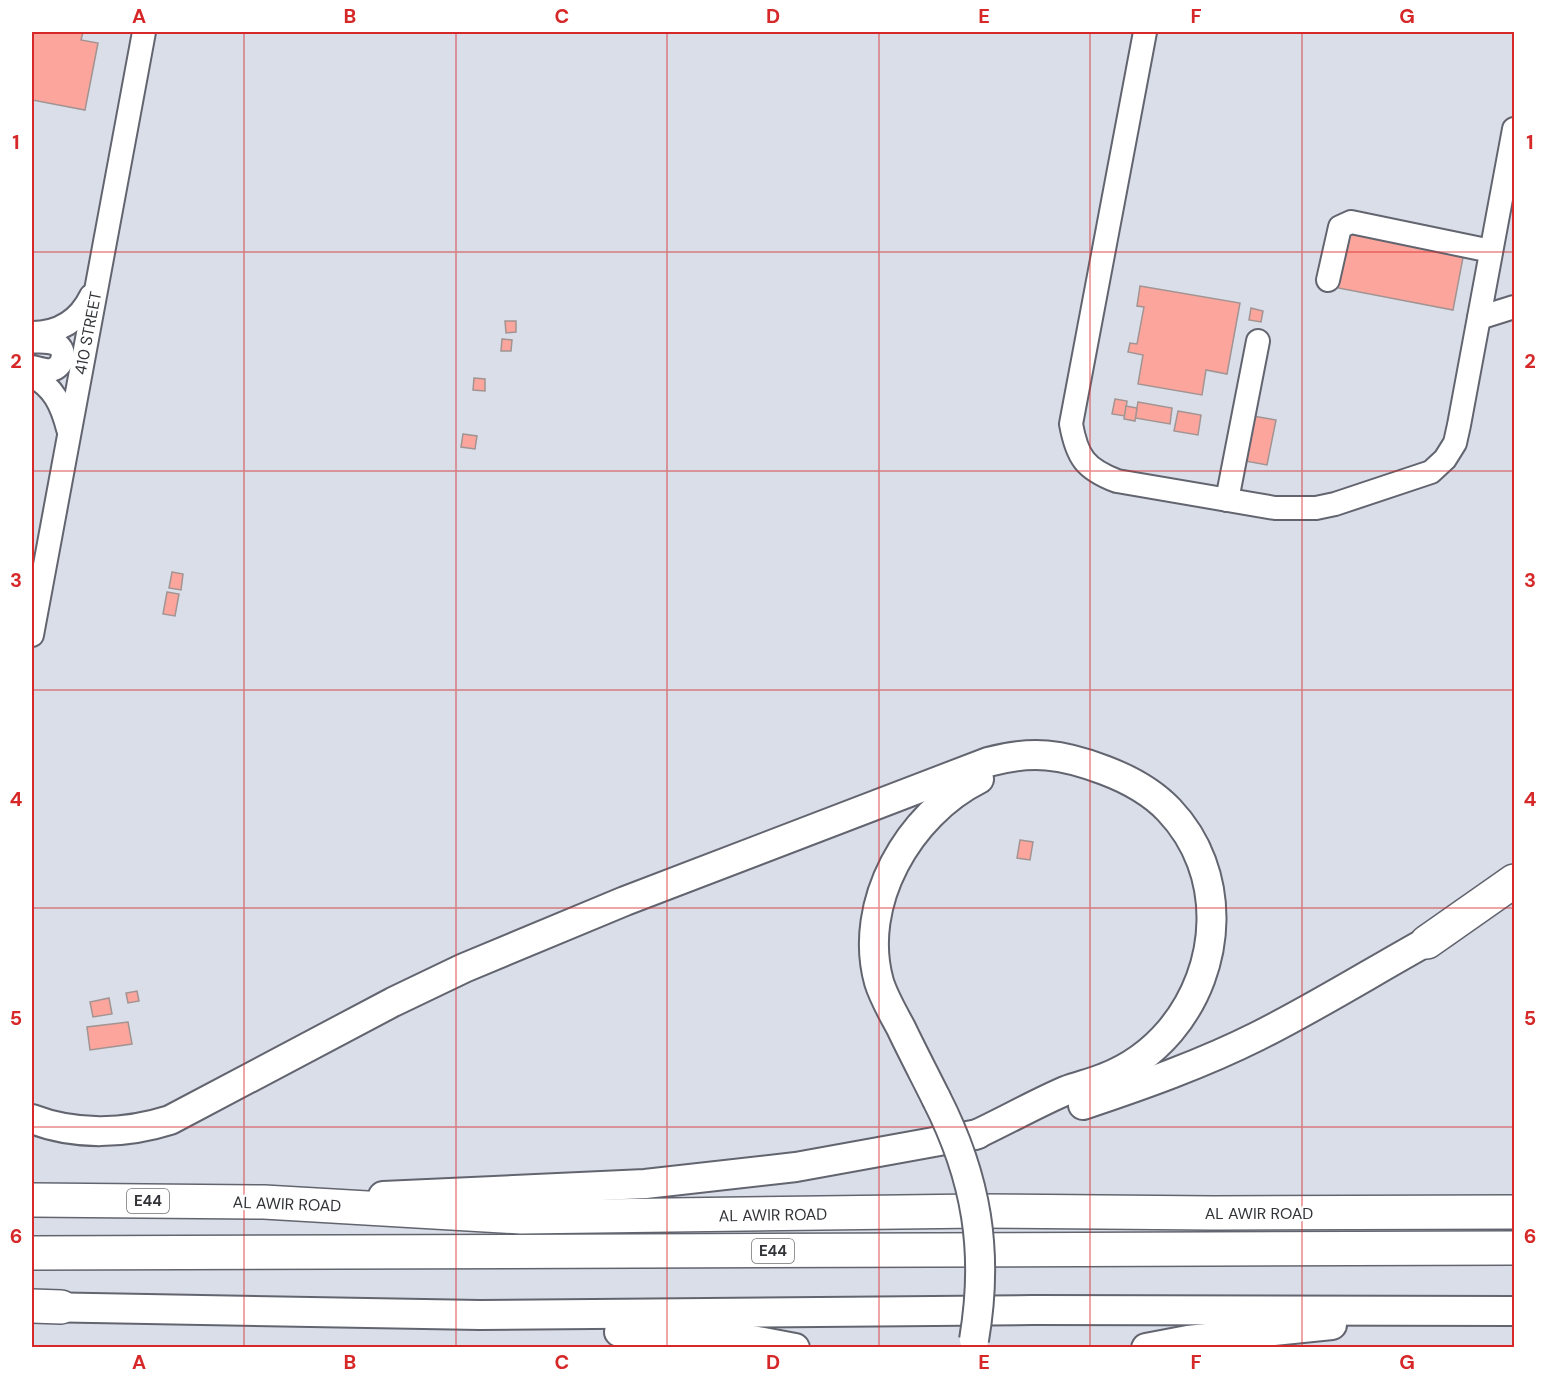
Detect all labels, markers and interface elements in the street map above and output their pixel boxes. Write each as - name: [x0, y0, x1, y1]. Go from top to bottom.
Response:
- text: A: [132, 3, 146, 29]
- text: B: [344, 3, 356, 29]
- text: C: [555, 3, 569, 29]
- text: D: [766, 3, 780, 29]
- text: E: [978, 3, 990, 29]
- text: F: [1190, 3, 1202, 29]
- text: G: [1399, 3, 1415, 29]
- text: 1: [12, 129, 20, 155]
- text: 1: [1526, 129, 1534, 155]
- street label: 410 STREET: [70, 290, 106, 376]
- text: 2: [10, 348, 22, 374]
- text: 2: [1524, 348, 1536, 374]
- text: 3: [10, 567, 22, 593]
- text: 3: [1524, 567, 1536, 593]
- text: 4: [10, 786, 23, 812]
- text: 4: [1524, 786, 1537, 812]
- text: 5: [10, 1005, 22, 1031]
- text: 5: [1524, 1005, 1536, 1031]
- road number: E44: [127, 1189, 169, 1213]
- street label: AL AWIR ROAD: [232, 1192, 342, 1216]
- street label: AL AWIR ROAD: [1205, 1203, 1313, 1224]
- street label: AL AWIR ROAD: [719, 1204, 827, 1226]
- text: 6: [10, 1223, 22, 1249]
- text: 6: [1524, 1223, 1536, 1249]
- road number: E44: [752, 1239, 794, 1263]
- text: A: [132, 1349, 146, 1375]
- text: B: [344, 1349, 356, 1375]
- text: C: [555, 1349, 569, 1375]
- text: D: [766, 1349, 780, 1375]
- text: E: [978, 1349, 990, 1375]
- text: F: [1190, 1349, 1202, 1375]
- text: G: [1399, 1349, 1415, 1375]

